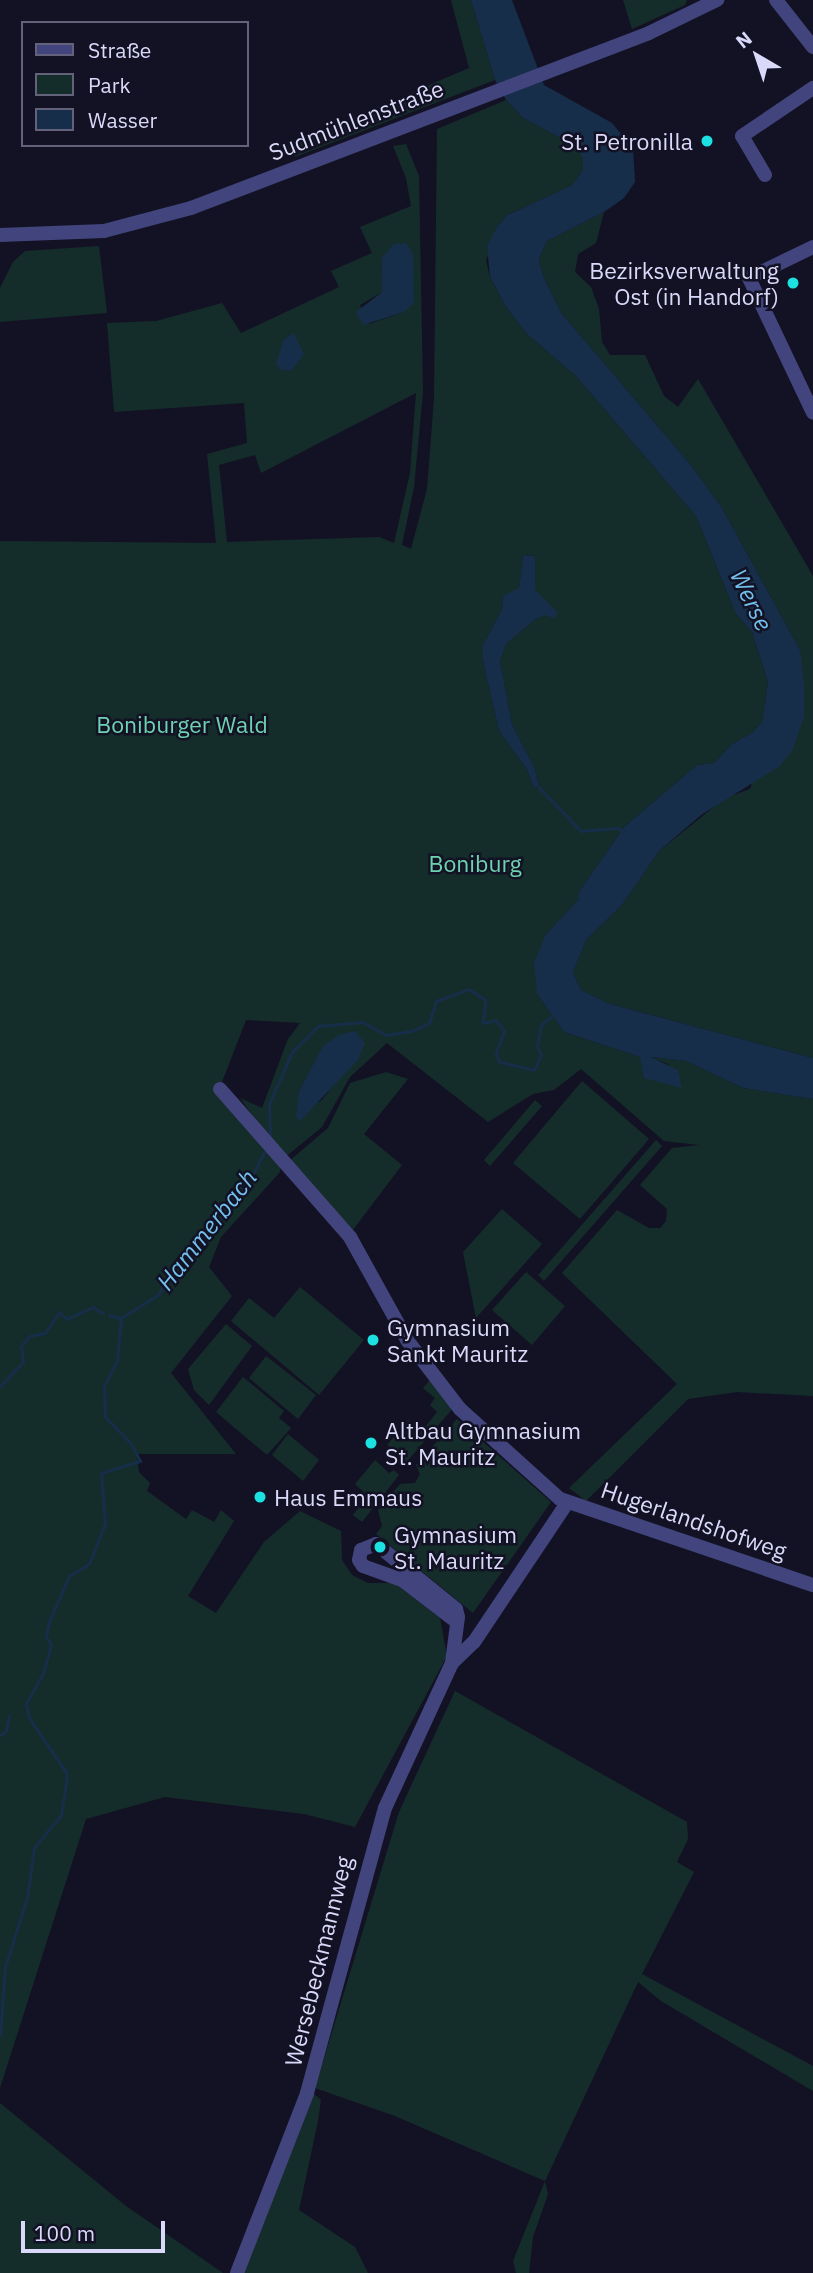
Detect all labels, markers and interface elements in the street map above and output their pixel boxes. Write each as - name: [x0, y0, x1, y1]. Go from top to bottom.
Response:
- legend: [21, 21, 248, 147]
- north arrow: [722, 21, 792, 91]
- text: N: [731, 26, 757, 53]
- text: Straße: [88, 36, 151, 64]
- text: Park: [88, 71, 131, 99]
- street label: Sudmühlenstraße: [265, 74, 447, 166]
- text: Wasser: [88, 106, 157, 134]
- place label: St. Petronilla: [561, 127, 693, 155]
- marker: St. Petronilla: [699, 133, 715, 149]
- place label: Bezirksverwaltung Ost (in Handorf): [589, 256, 779, 310]
- marker: Bezirksverwaltung Ost (in Handorf): [785, 275, 801, 291]
- water label: Werse: [724, 565, 778, 635]
- park label: Boniburger Wald: [96, 710, 268, 738]
- park label: Boniburg: [428, 849, 522, 877]
- water label: Hammerbach: [151, 1164, 263, 1296]
- place label: Gymnasium Sankt Mauritz: [387, 1313, 528, 1367]
- marker: Gymnasium Sankt Mauritz: [365, 1332, 381, 1348]
- place label: Altbau Gymnasium St. Mauritz: [385, 1416, 581, 1470]
- marker: Altbau Gymnasium St. Mauritz: [363, 1435, 379, 1451]
- street label: Hugerlandshofweg: [598, 1475, 790, 1565]
- place label: Haus Emmaus: [274, 1483, 422, 1511]
- marker: Haus Emmaus: [252, 1489, 268, 1505]
- place label: Gymnasium St. Mauritz: [394, 1520, 517, 1574]
- marker: Gymnasium St. Mauritz: [372, 1539, 388, 1555]
- street label: Wersebeckmannweg: [279, 1853, 357, 2069]
- scale bar: [24, 2206, 168, 2250]
- text: 100 m: [34, 2219, 95, 2247]

